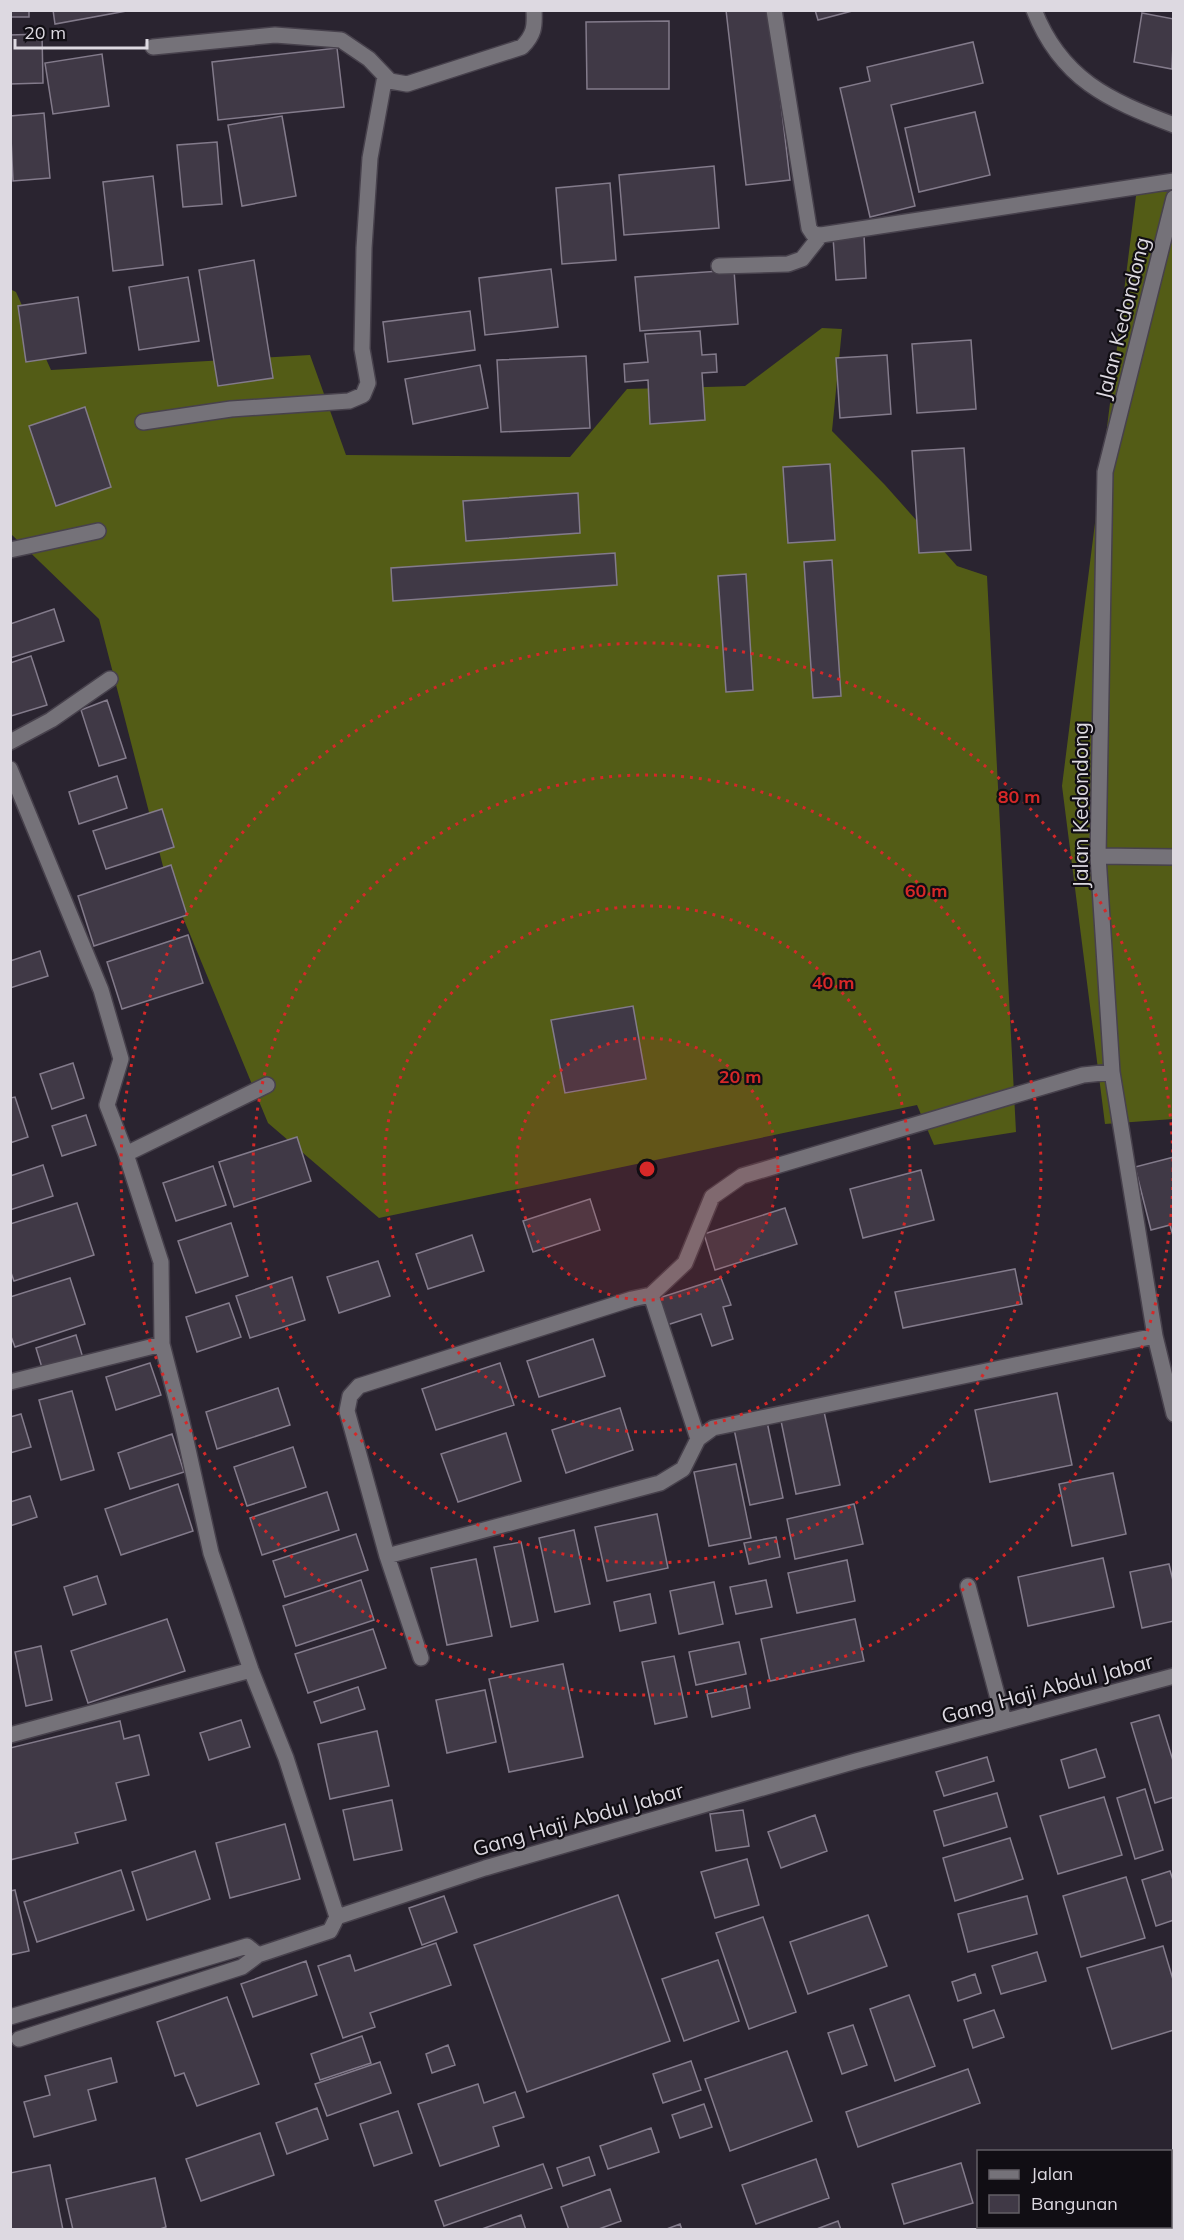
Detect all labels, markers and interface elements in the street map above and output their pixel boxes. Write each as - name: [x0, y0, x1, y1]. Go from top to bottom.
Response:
- scale bar: [15, 12, 147, 50]
- text: 20 m: [24, 21, 66, 44]
- street label: Jalan Kedondong: [1089, 234, 1155, 402]
- street label: Jalan Kedondong: [1067, 722, 1093, 888]
- text: 80 m: [998, 785, 1040, 808]
- text: 60 m: [905, 879, 947, 902]
- text: 40 m: [812, 971, 854, 994]
- text: 20 m: [719, 1065, 761, 1088]
- centre of rings: [637, 1159, 657, 1179]
- street label: Gang Haji Abdul Jabar: [938, 1647, 1156, 1729]
- street label: Gang Haji Abdul Jabar: [470, 1776, 687, 1862]
- legend: [977, 2150, 1172, 2228]
- text: Jalan: [1031, 2162, 1073, 2185]
- text: Bangunan: [1031, 2192, 1118, 2215]

